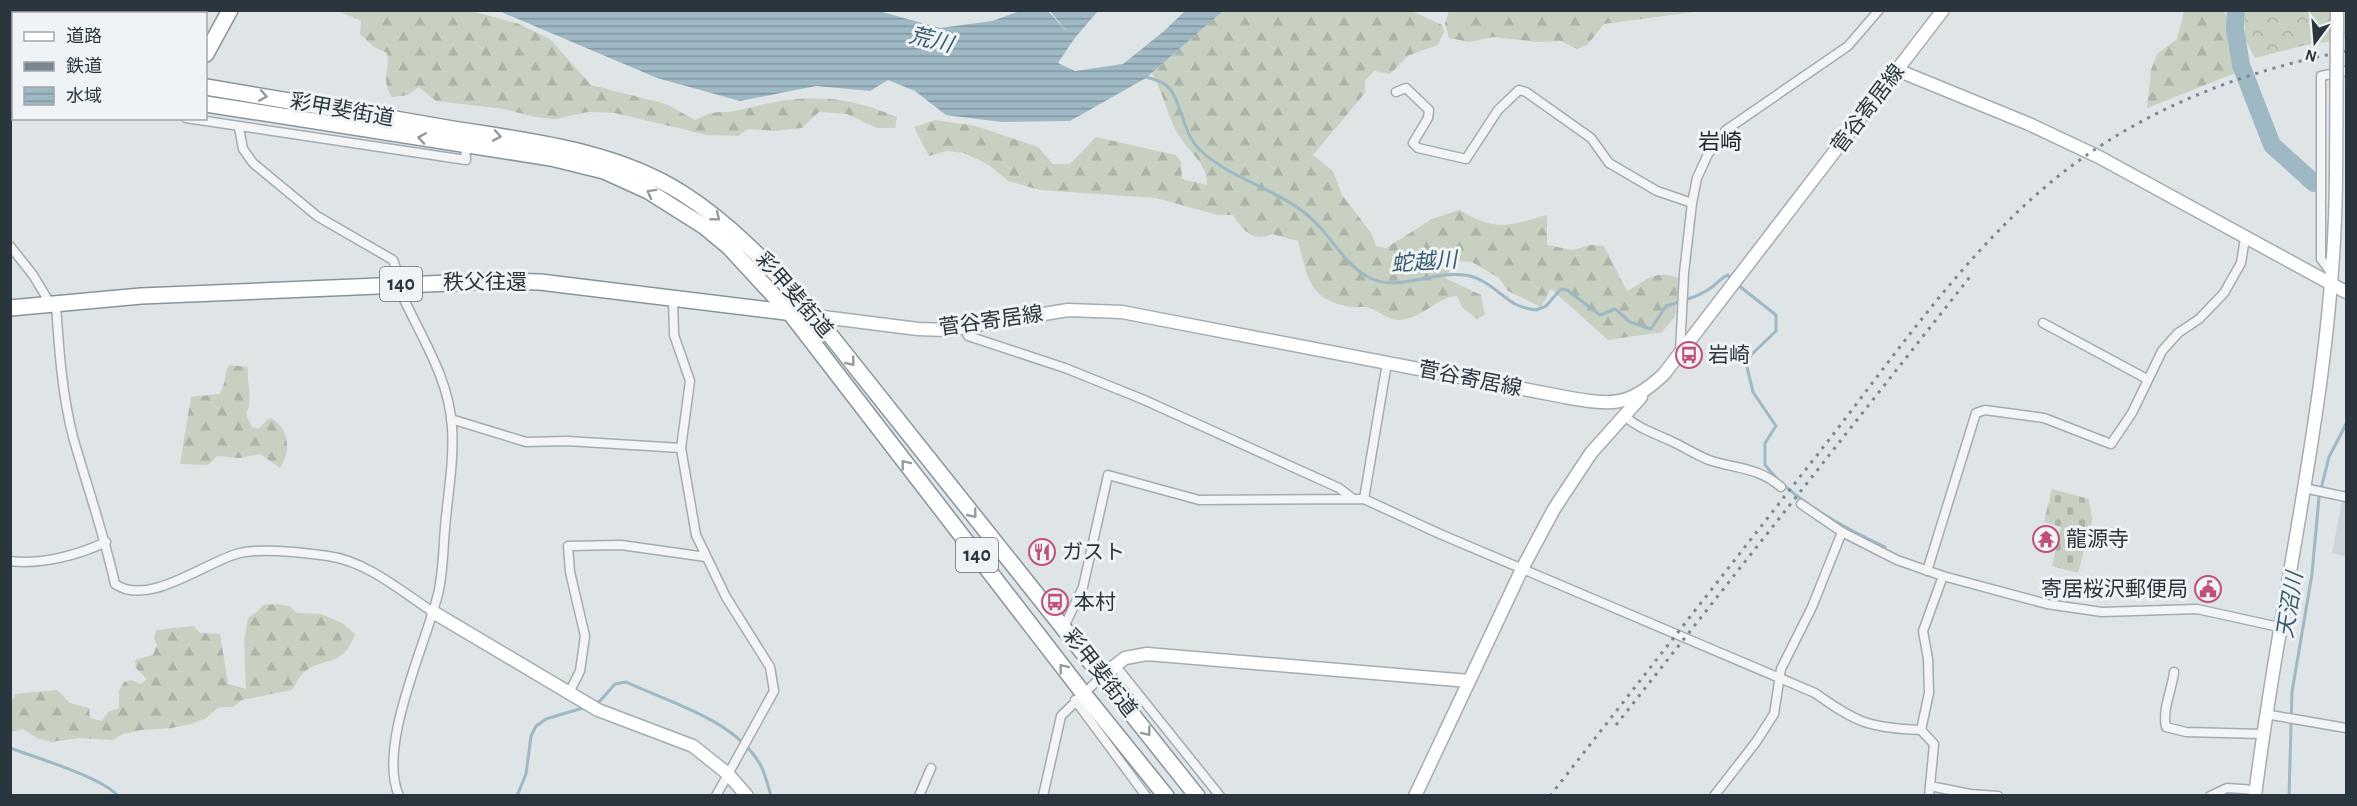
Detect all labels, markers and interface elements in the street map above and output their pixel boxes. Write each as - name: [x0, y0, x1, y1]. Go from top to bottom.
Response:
- legend: [12, 12, 207, 120]
- north arrow: [2285, 12, 2345, 72]
- water label: 荒川: [907, 23, 957, 56]
- text: 道路: [66, 26, 102, 46]
- text: N: [2304, 46, 2319, 65]
- text: 鉄道: [66, 56, 102, 76]
- street label: 菅谷寄居線: [1827, 60, 1908, 157]
- text: 水域: [66, 87, 102, 106]
- one-way arrow: [259, 90, 268, 102]
- street label: 彩甲斐街道: [288, 90, 396, 129]
- one-way arrow: [491, 129, 501, 142]
- district label: 岩崎: [1698, 130, 1742, 153]
- one-way arrow: [418, 132, 427, 144]
- one-way arrow: [647, 189, 657, 200]
- one-way arrow: [709, 210, 720, 221]
- street label: 彩甲斐街道: [752, 248, 837, 342]
- water label: 蛇越川: [1390, 248, 1460, 275]
- road number: 140: [380, 267, 422, 301]
- street label: 秩父往還: [443, 271, 527, 293]
- street label: 菅谷寄居線: [937, 302, 1044, 339]
- bus stop icon: 岩崎: [1674, 340, 1704, 370]
- place label: 岩崎: [1708, 344, 1750, 366]
- one-way arrow: [844, 355, 855, 366]
- street label: 菅谷寄居線: [1416, 358, 1524, 399]
- one-way arrow: [902, 460, 913, 471]
- one-way arrow: [965, 508, 976, 519]
- temple icon: 龍源寺: [2031, 524, 2061, 554]
- place label: 龍源寺: [2066, 528, 2129, 550]
- restaurant icon: ガスト: [1027, 537, 1057, 567]
- road number: 140: [956, 538, 998, 572]
- place label: ガスト: [1062, 541, 1125, 563]
- water label: 天沼川: [2273, 569, 2306, 639]
- public building icon: 寄居桜沢郵便局: [2193, 574, 2223, 604]
- place label: 寄居桜沢郵便局: [2041, 578, 2188, 600]
- bus stop icon: 本村: [1040, 587, 1070, 617]
- place label: 本村: [1074, 591, 1116, 613]
- street label: 彩甲斐街道: [1059, 625, 1141, 721]
- one-way arrow: [1060, 663, 1071, 674]
- one-way arrow: [1139, 726, 1150, 737]

